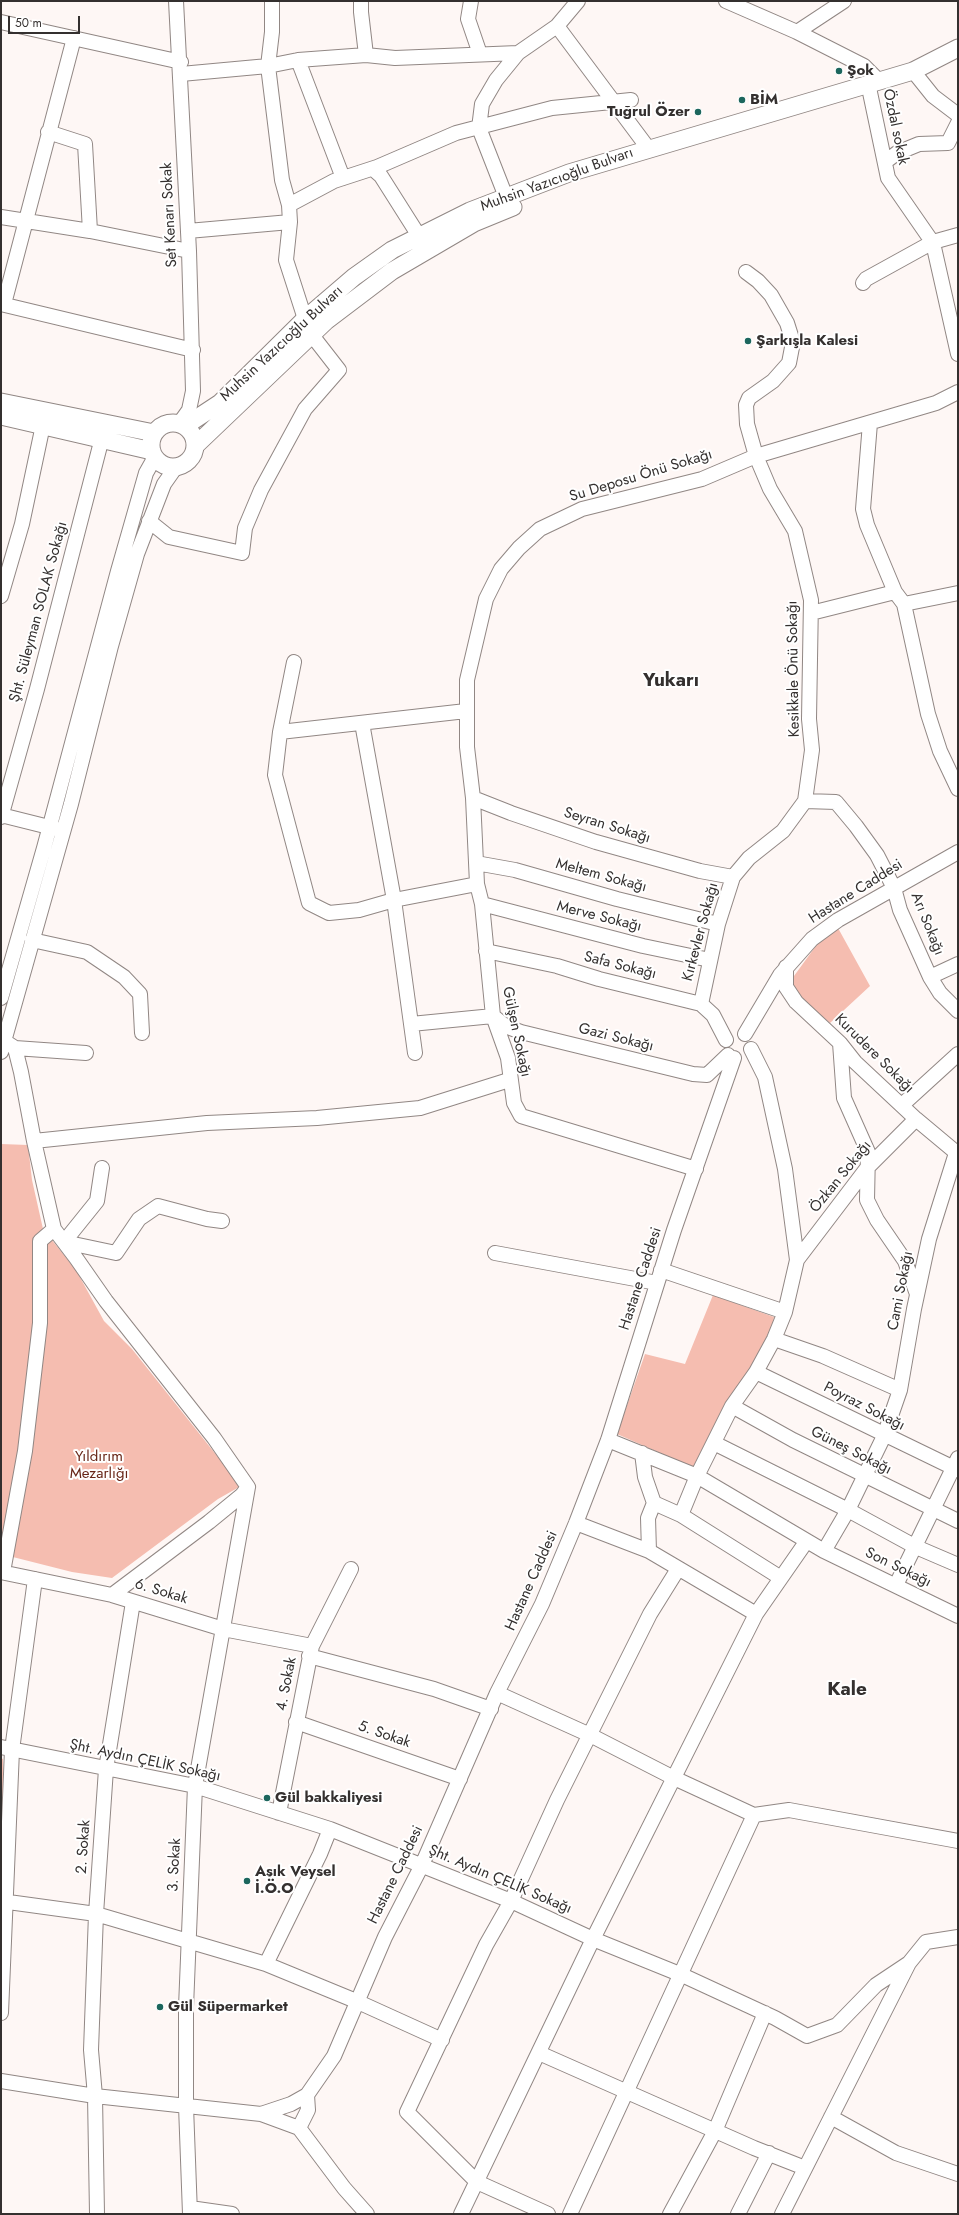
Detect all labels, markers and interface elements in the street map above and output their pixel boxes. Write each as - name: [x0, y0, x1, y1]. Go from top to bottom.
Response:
- scale bar: [10, 8, 82, 34]
- text: 50 m: [15, 14, 42, 32]
- place label: Şok: [847, 62, 874, 80]
- marker: Şok: [834, 66, 844, 76]
- street label: Özdal sokak: [878, 87, 912, 167]
- place label: BİM: [750, 91, 778, 109]
- marker: BİM: [737, 95, 747, 105]
- place label: Tuğrul Özer: [607, 103, 690, 121]
- marker: Tuğrul Özer: [693, 107, 703, 117]
- street label: Muhsin Yazıcıoğlu Bulvarı: [478, 144, 636, 216]
- street label: Set Kenarı Sokak: [158, 162, 182, 268]
- street label: Muhsin Yazıcıoğlu Bulvarı: [217, 282, 347, 406]
- place label: Şarkışla Kalesi: [756, 332, 858, 350]
- marker: Şarkışla Kalesi: [743, 336, 753, 346]
- street label: Su Deposu Önü Sokağı: [567, 446, 715, 506]
- street label: Şht. Süleyman SOLAK Sokağı: [6, 520, 72, 704]
- street label: Kesikkale Önü Sokağı: [784, 601, 804, 737]
- district label: Yukarı: [643, 670, 699, 692]
- street label: Seyran Sokağı: [561, 804, 653, 848]
- street label: Meltem Sokağı: [554, 855, 648, 897]
- street label: Hastane Caddesi: [806, 856, 906, 928]
- street label: Kırkevler Sokağı: [679, 881, 723, 983]
- street label: Arı Sokağı: [906, 890, 948, 958]
- street label: Merve Sokağı: [555, 898, 643, 936]
- street label: Safa Sokağı: [582, 948, 658, 984]
- street label: Gülşen Sokağı: [498, 985, 534, 1079]
- street label: Kurudere Sokağı: [831, 1011, 917, 1097]
- street label: Gazi Sokağı: [577, 1020, 655, 1056]
- street label: Özkan Sokağı: [806, 1137, 876, 1217]
- street label: Hastane Caddesi: [616, 1225, 666, 1333]
- street label: Cami Sokağı: [885, 1250, 917, 1332]
- street label: Poyraz Sokağı: [820, 1379, 908, 1435]
- street label: Güneş Sokağı: [808, 1423, 894, 1479]
- park label: Yıldırım Mezarlığı: [70, 1448, 128, 1483]
- street label: Hastane Caddesi: [502, 1528, 562, 1634]
- street label: Son Sokağı: [862, 1544, 934, 1592]
- street label: 6. Sokak: [132, 1575, 190, 1609]
- street label: 4. Sokak: [273, 1655, 301, 1713]
- district label: Kale: [827, 1679, 867, 1701]
- street label: 5. Sokak: [355, 1718, 413, 1752]
- street label: Şht. Aydın ÇELİK Sokağı: [68, 1736, 222, 1786]
- place label: Gül bakkaliyesi: [275, 1789, 382, 1807]
- marker: Gül bakkaliyesi: [262, 1793, 272, 1803]
- street label: 2. Sokak: [73, 1819, 95, 1875]
- street label: Hastane Caddesi: [364, 1823, 428, 1927]
- street label: 3. Sokak: [165, 1838, 185, 1892]
- street label: Şht. Aydın ÇELİK Sokağı: [426, 1842, 574, 1918]
- place label: Aşık Veysel İ.Ö.O: [255, 1863, 336, 1898]
- marker: Aşık Veysel İ.Ö.O: [242, 1876, 252, 1886]
- place label: Gül Süpermarket: [168, 1998, 288, 2016]
- marker: Gül Süpermarket: [155, 2002, 165, 2012]

